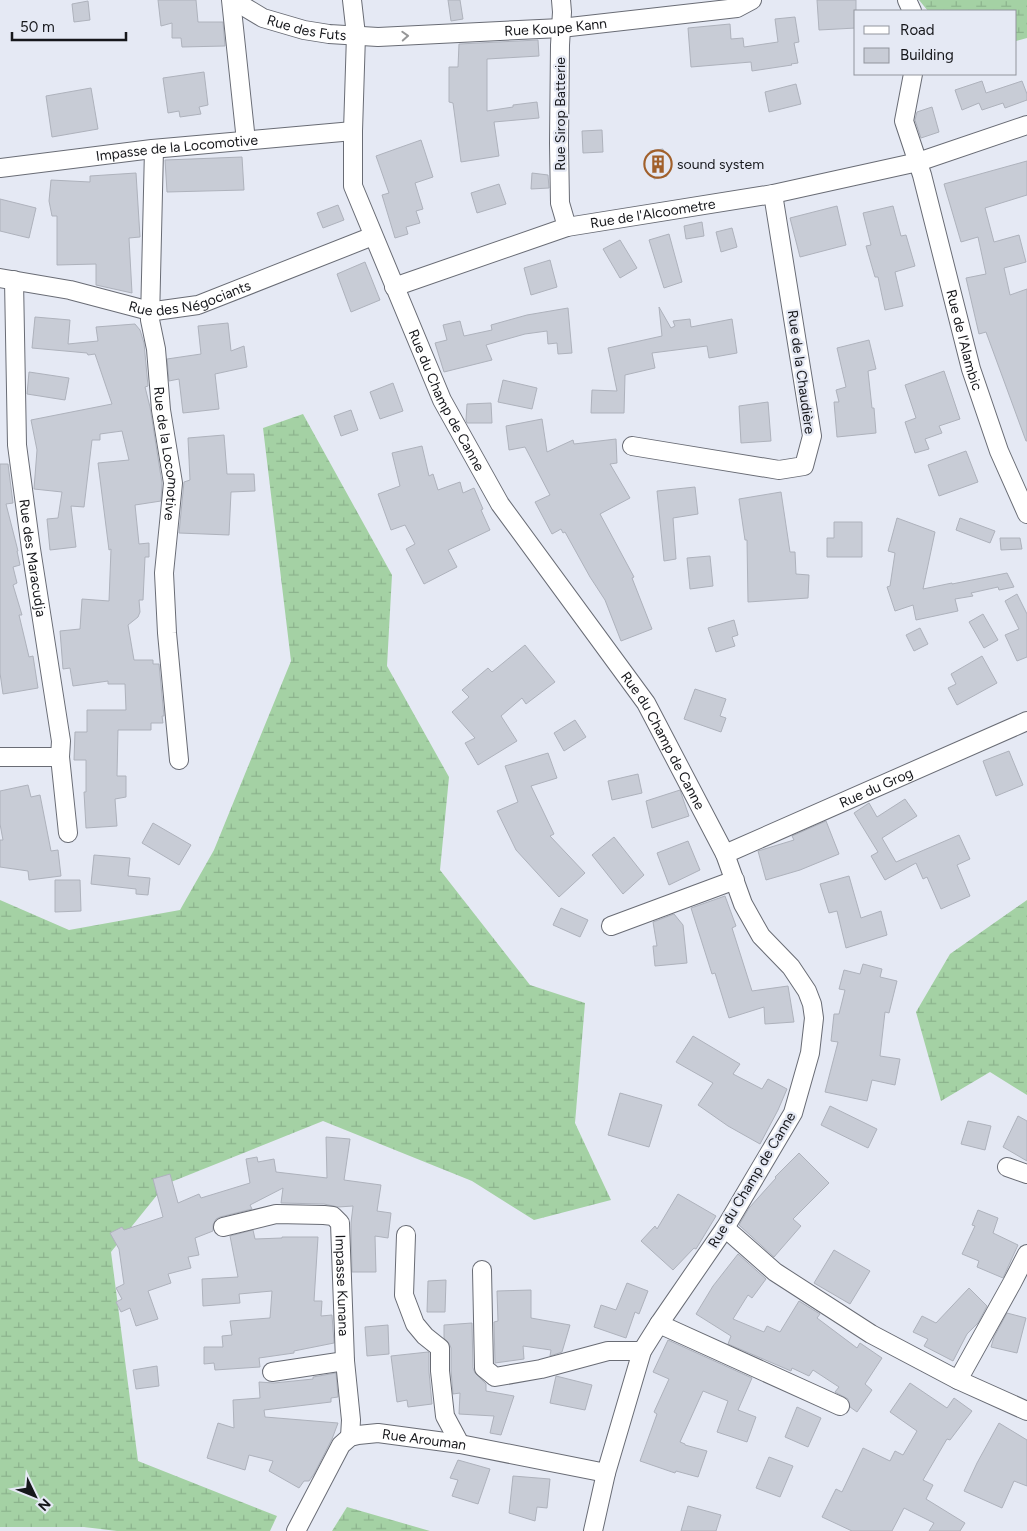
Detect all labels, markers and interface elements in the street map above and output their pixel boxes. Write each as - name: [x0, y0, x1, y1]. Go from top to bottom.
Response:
- scale bar: [12, 10, 126, 42]
- legend: [854, 10, 1017, 75]
- street label: Rue des Futs: [265, 11, 347, 44]
- street label: Rue Koupe Kann: [504, 14, 608, 39]
- text: 50 m: [20, 18, 55, 36]
- text: Road: [900, 21, 935, 39]
- one-way arrow: [401, 30, 409, 41]
- text: Building: [900, 46, 954, 64]
- street label: Rue Sirop Batterie: [552, 57, 569, 171]
- street label: Impasse de la Locomotive: [95, 131, 259, 164]
- building icon: sound system: [643, 149, 673, 179]
- place label: sound system: [677, 156, 764, 173]
- street label: Rue de l'Alcoometre: [589, 195, 717, 232]
- street label: Rue des Négociants: [127, 277, 253, 320]
- street label: Rue de l'Alambic: [943, 288, 986, 393]
- street label: Rue de la Chaudière: [784, 309, 818, 435]
- street label: Rue du Champ de Canne: [405, 327, 488, 474]
- street label: Rue de la Locomotive: [151, 386, 182, 522]
- street label: Rue des Maracudja: [16, 498, 50, 618]
- street label: Rue du Champ de Canne: [617, 668, 709, 813]
- street label: Rue du Grog: [836, 764, 916, 811]
- street label: Rue du Champ de Canne: [705, 1109, 800, 1251]
- street label: Impasse Kunana: [332, 1234, 353, 1336]
- street label: Rue Arouman: [381, 1425, 468, 1454]
- north arrow: [10, 1471, 60, 1521]
- text: N: [34, 1495, 54, 1514]

